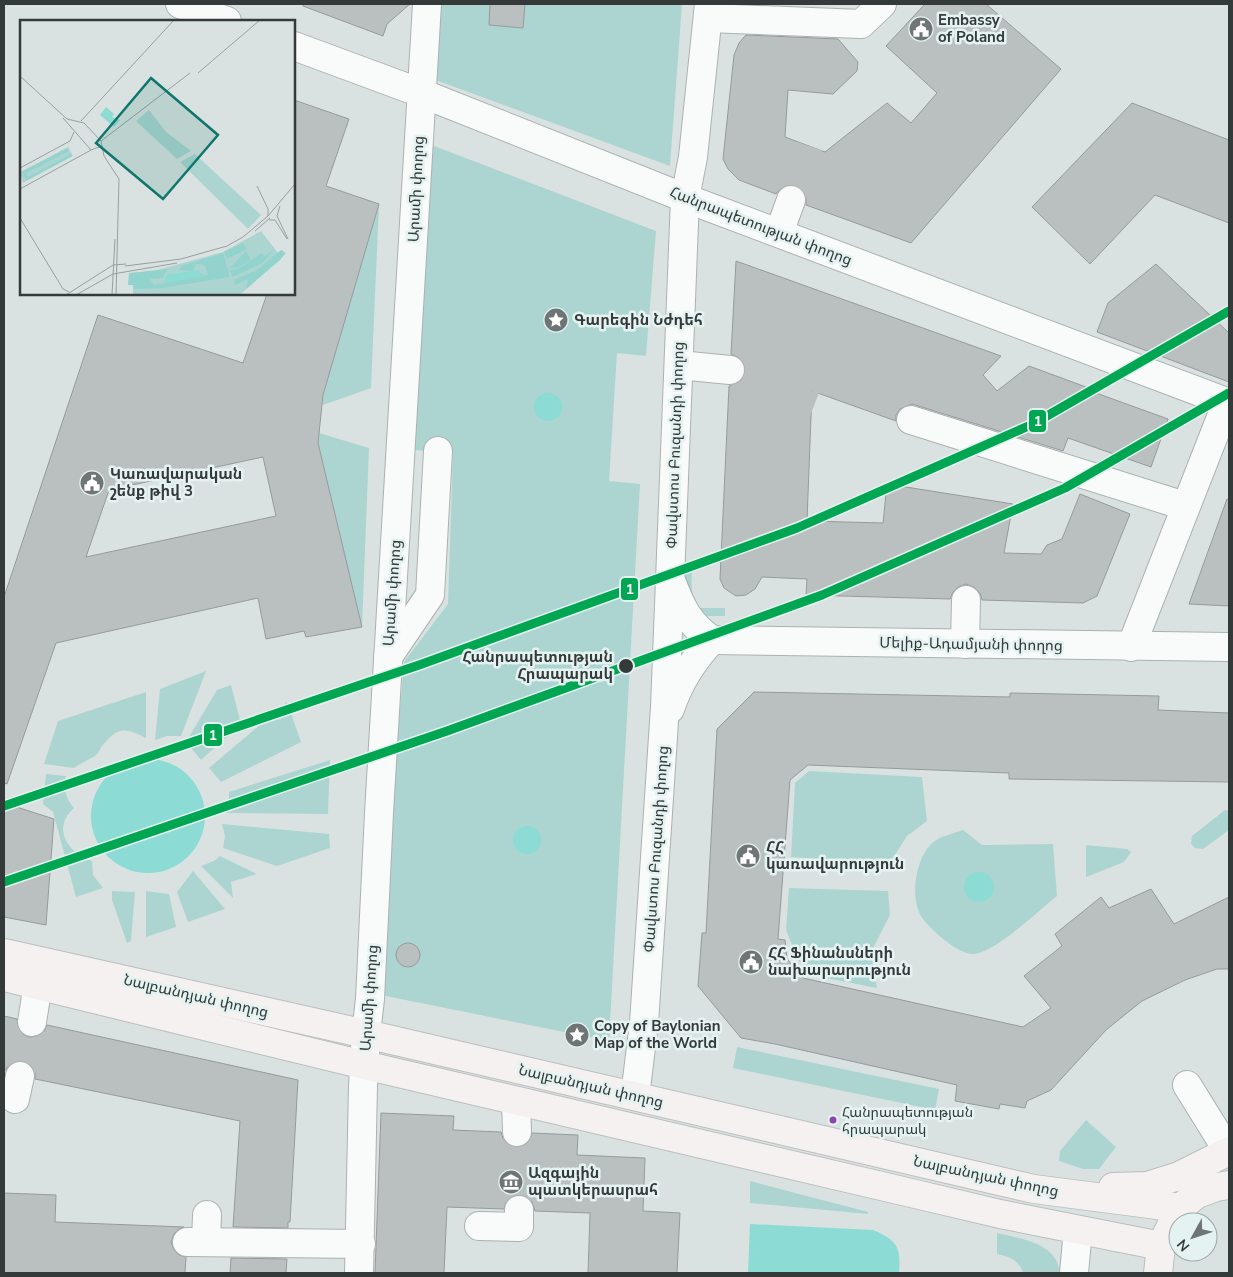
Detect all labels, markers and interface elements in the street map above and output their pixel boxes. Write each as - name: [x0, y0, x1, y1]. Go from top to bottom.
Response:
- place label: Embassy of Poland: [938, 10, 1005, 47]
- public building icon: Embassy of Poland: [908, 16, 934, 42]
- inset map: [20, 20, 295, 295]
- street label: Արամի փողոց: [403, 135, 429, 243]
- street label: Հանրապետության փողոց: [667, 182, 855, 270]
- place icon: Գարեգին Նժդեհ: [543, 307, 569, 333]
- place label: Գարեգին Նժդեհ: [574, 310, 703, 330]
- street label: Փավստոս Բուզանդի փողոց: [661, 341, 689, 549]
- line badge: 1: [1028, 409, 1047, 433]
- text: 1: [1034, 412, 1042, 431]
- place label: Կառավարական շենք թիվ 3: [110, 464, 242, 501]
- public building icon: Կառավարական շենք թիվ 3: [79, 470, 105, 496]
- street label: Արամի փողոց: [378, 539, 406, 647]
- line badge: 1: [620, 577, 639, 601]
- text: 1: [626, 580, 634, 599]
- street label: Մելիք-Ադամյանի փողոց: [879, 632, 1063, 656]
- place label: Հանրապետության Հրապարակ: [462, 647, 613, 684]
- marker: Հանրապետության Հրապարակ: [617, 657, 635, 675]
- line badge: 1: [203, 723, 223, 747]
- text: 1: [209, 726, 217, 745]
- street label: Փավստոս Բուզանդի փողոց: [639, 745, 673, 953]
- place label: ՀՀ կառավարություն: [766, 837, 904, 874]
- public building icon: ՀՀ կառավարություն: [735, 843, 761, 869]
- place label: ՀՀ Ֆինանսների նախարարություն: [768, 943, 911, 980]
- street label: Արամի փողոց: [355, 944, 383, 1052]
- public building icon: ՀՀ Ֆինանսների նախարարություն: [738, 949, 764, 975]
- street label: Նալբանդյան փողոց: [122, 970, 270, 1022]
- place label: Copy of Baylonian Map of the World: [594, 1016, 720, 1053]
- place icon: Copy of Baylonian Map of the World: [564, 1022, 590, 1048]
- street label: Նալբանդյան փողոց: [517, 1060, 665, 1112]
- place label: Հանրապետության հրապարակ: [842, 1103, 973, 1139]
- marker: Հանրապետության հրապարակ: [828, 1115, 838, 1125]
- street label: Նալբանդյան փողոց: [911, 1151, 1061, 1201]
- place label: Ազգային պատկերասրահ: [528, 1163, 658, 1200]
- museum icon: Ազգային պատկերասրահ: [498, 1169, 524, 1195]
- north arrow: [1168, 1212, 1218, 1262]
- text: N: [1173, 1235, 1194, 1255]

